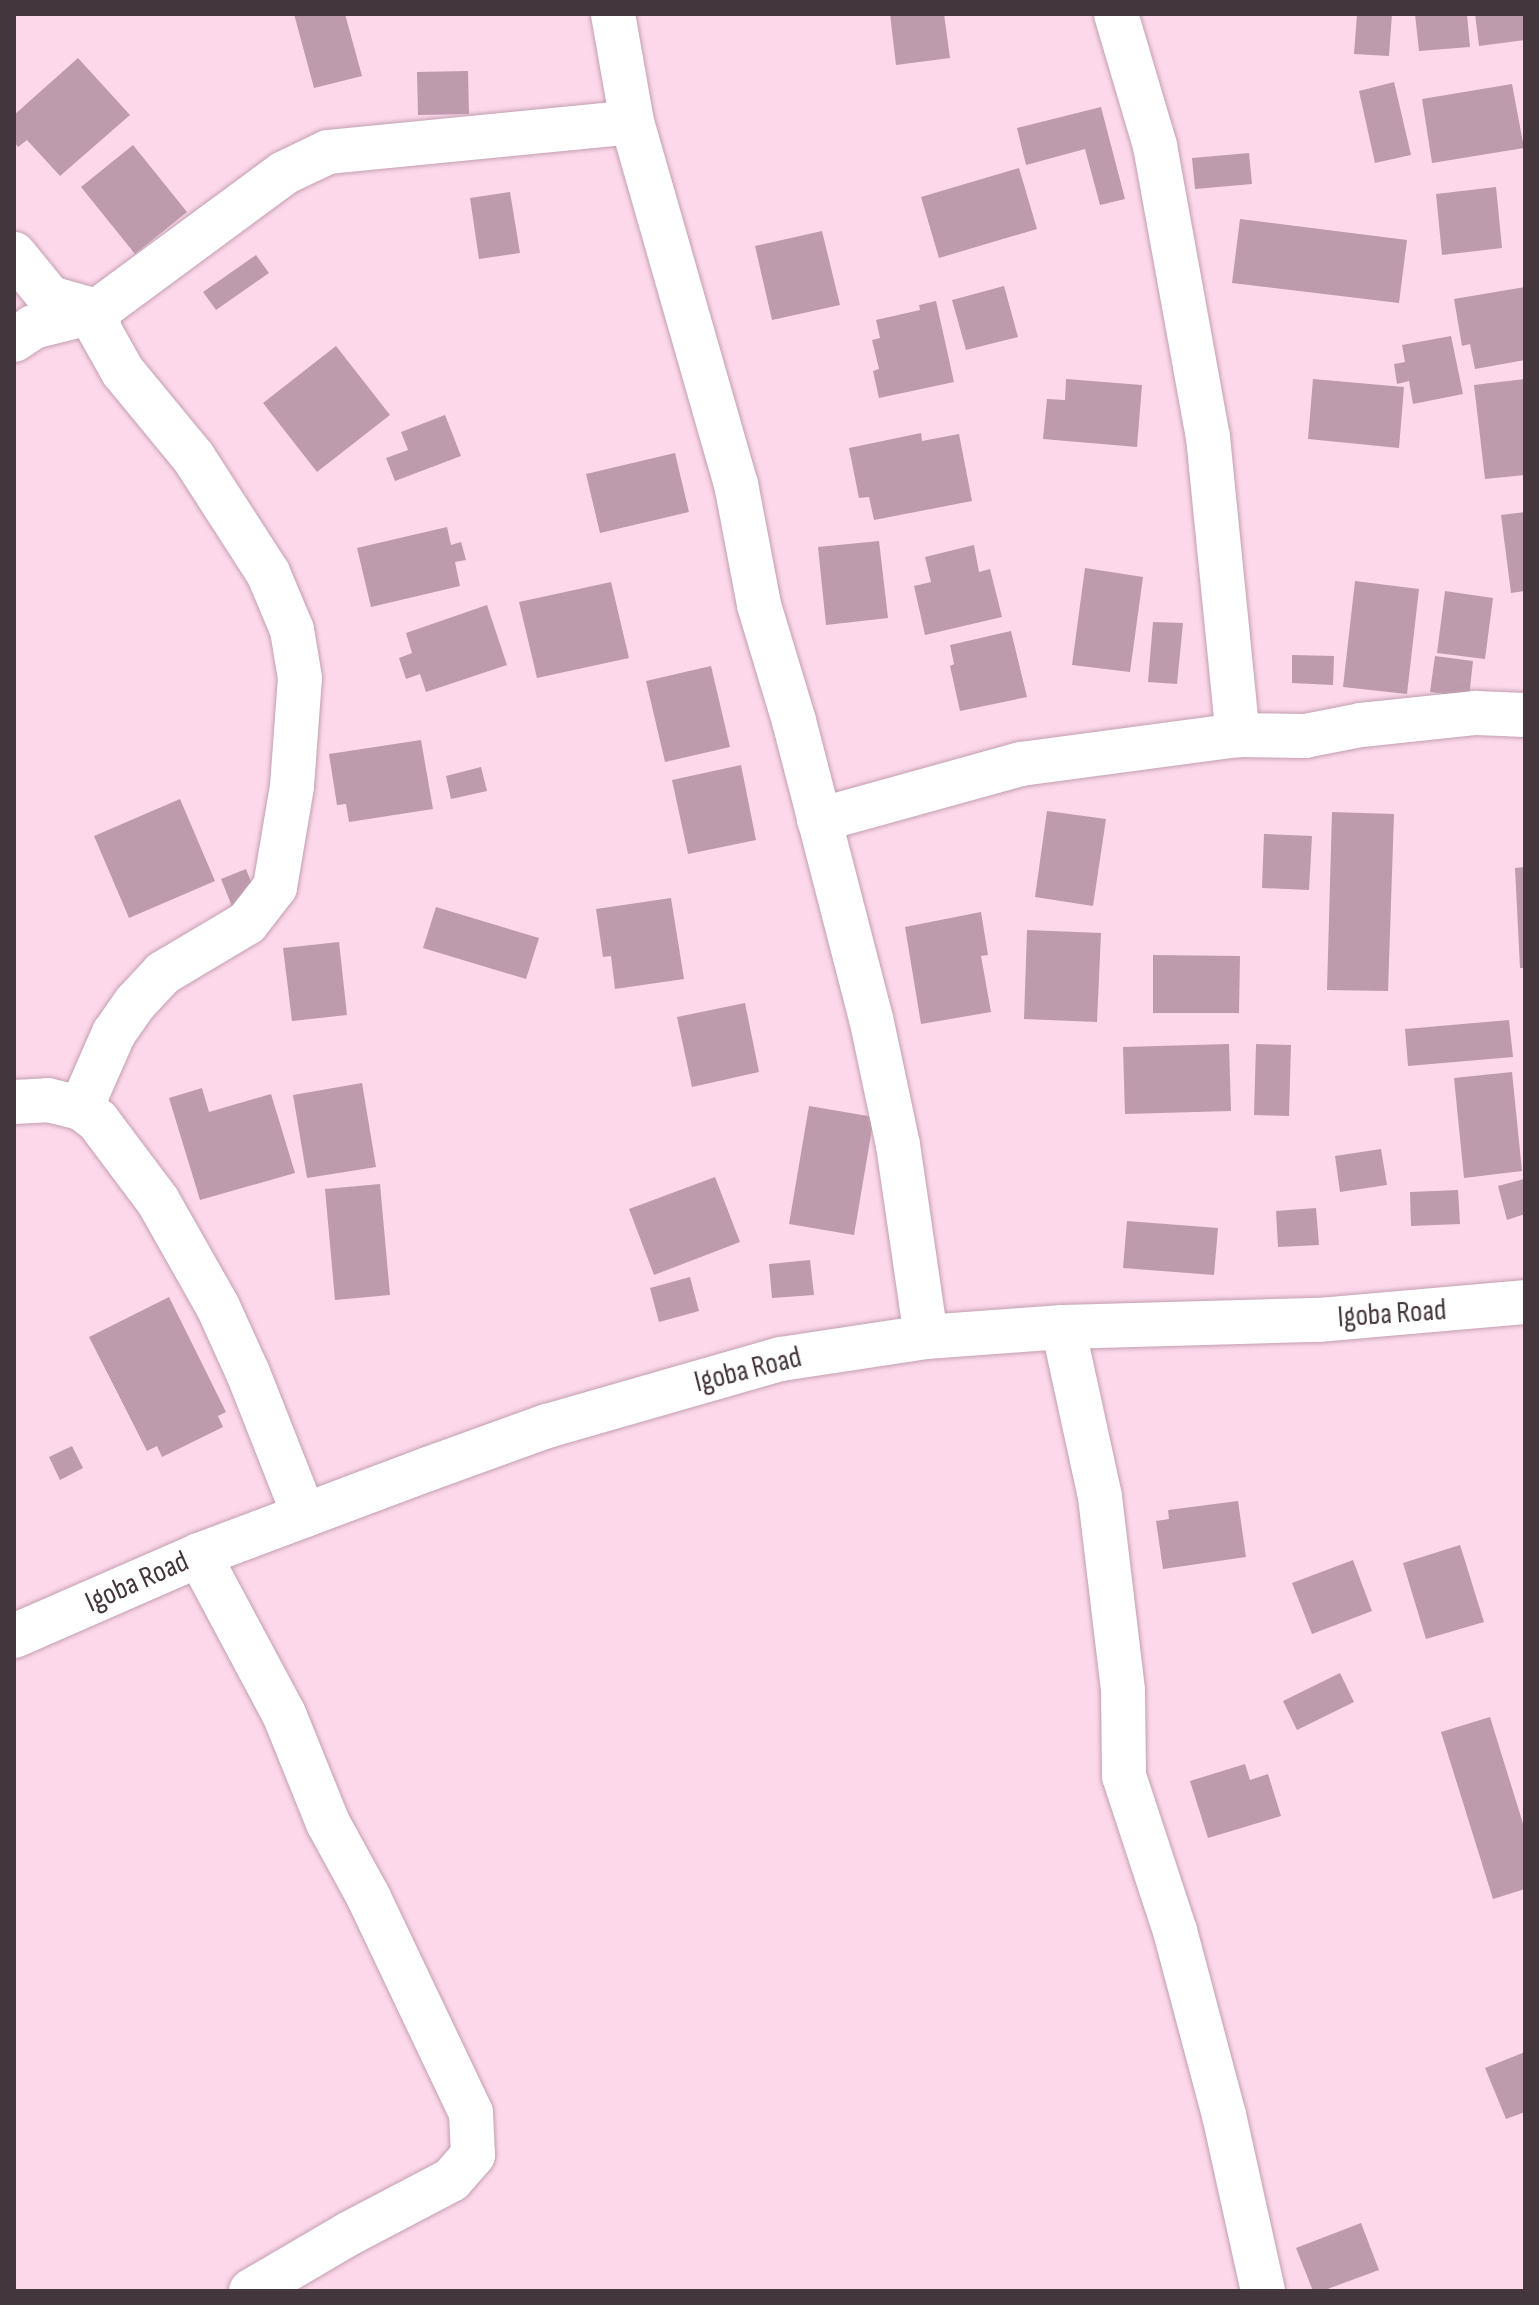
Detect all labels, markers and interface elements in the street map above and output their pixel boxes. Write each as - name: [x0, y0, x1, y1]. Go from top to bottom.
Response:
- street label: Igoba Road: [1336, 1292, 1448, 1336]
- street label: Igoba Road: [691, 1339, 805, 1401]
- street label: Igoba Road: [80, 1543, 194, 1621]

